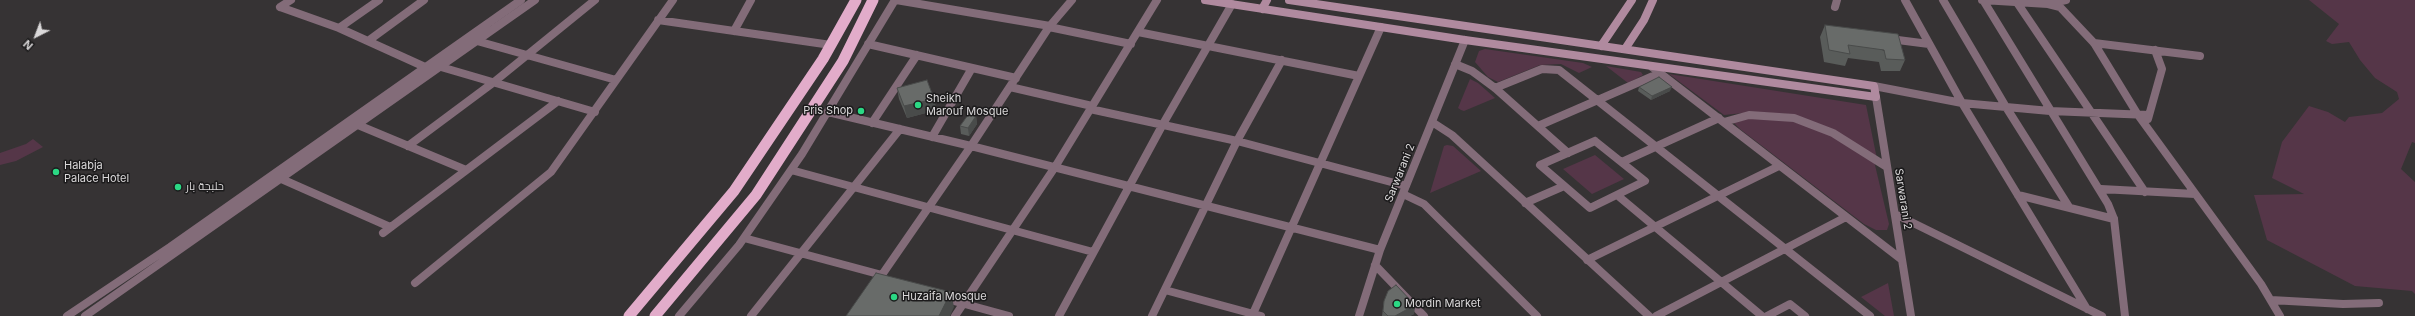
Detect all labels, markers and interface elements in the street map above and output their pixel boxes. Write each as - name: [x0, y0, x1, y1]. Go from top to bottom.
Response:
- north arrow: [16, 16, 56, 56]
- text: N: [20, 37, 36, 53]
- place label: Sheikh Marouf Mosque: [926, 92, 1008, 118]
- marker: Sheikh Marouf Mosque: [913, 100, 923, 110]
- place label: Pris Shop: [803, 104, 853, 118]
- marker: Pris Shop: [856, 106, 866, 116]
- street label: Sarwarani 2: [1382, 142, 1418, 204]
- place label: Halabja Palace Hotel: [64, 159, 129, 185]
- marker: Halabja Palace Hotel: [51, 167, 61, 177]
- street label: Sarwarani 2: [1892, 167, 1914, 231]
- place label: حلبجة بار: [186, 180, 224, 194]
- marker: حلبجة بار: [173, 182, 183, 192]
- place label: Huzaifa Mosque: [902, 290, 987, 304]
- marker: Huzaifa Mosque: [889, 292, 899, 302]
- place label: Mordin Market: [1405, 297, 1481, 311]
- marker: Mordin Market: [1392, 299, 1402, 309]

